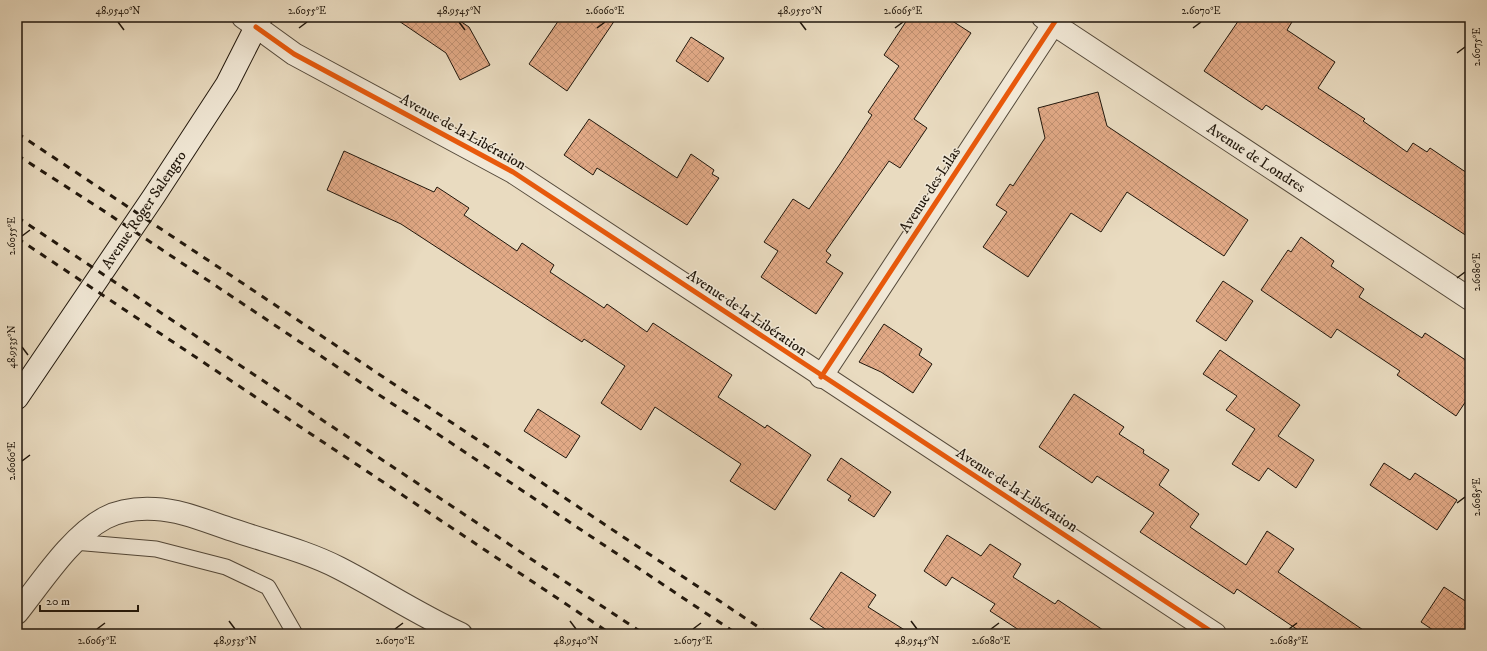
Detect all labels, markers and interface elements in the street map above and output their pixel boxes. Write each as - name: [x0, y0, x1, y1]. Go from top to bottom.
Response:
- text: 48.9540°N: [95, 5, 141, 17]
- text: 2.6055°E: [288, 5, 326, 17]
- text: 48.9545°N: [437, 5, 481, 17]
- text: 2.6060°E: [586, 5, 624, 17]
- text: 48.9550°N: [778, 5, 822, 17]
- text: 2.6065°E: [884, 5, 922, 17]
- text: 2.6070°E: [1182, 5, 1220, 17]
- text: 2.6075°E: [1471, 28, 1483, 66]
- street label: Avenue de la Libération: [397, 89, 529, 175]
- street label: Avenue de Londres: [1203, 119, 1309, 197]
- street label: Avenue des Lilas: [895, 143, 965, 237]
- street label: Avenue Roger Salengro: [97, 147, 191, 273]
- text: 2.6055°E: [6, 217, 18, 255]
- text: 2.6080°E: [1471, 253, 1483, 291]
- street label: Avenue de la Libération: [683, 266, 811, 360]
- text: 48.9535°N: [6, 325, 18, 369]
- text: 2.6060°E: [6, 442, 18, 480]
- street label: Avenue de la Libération: [953, 444, 1081, 536]
- text: 2.6085°E: [1471, 478, 1483, 516]
- scale bar: [40, 587, 138, 613]
- text: 20 m: [46, 594, 70, 609]
- text: 2.6065°E: [78, 635, 116, 647]
- text: 48.9535°N: [213, 635, 257, 647]
- text: 2.6070°E: [376, 635, 414, 647]
- text: 48.9540°N: [553, 635, 599, 647]
- text: 2.6075°E: [674, 635, 712, 647]
- text: 48.9545°N: [895, 635, 939, 647]
- text: 2.6080°E: [972, 635, 1010, 647]
- text: 2.6085°E: [1270, 635, 1308, 647]

